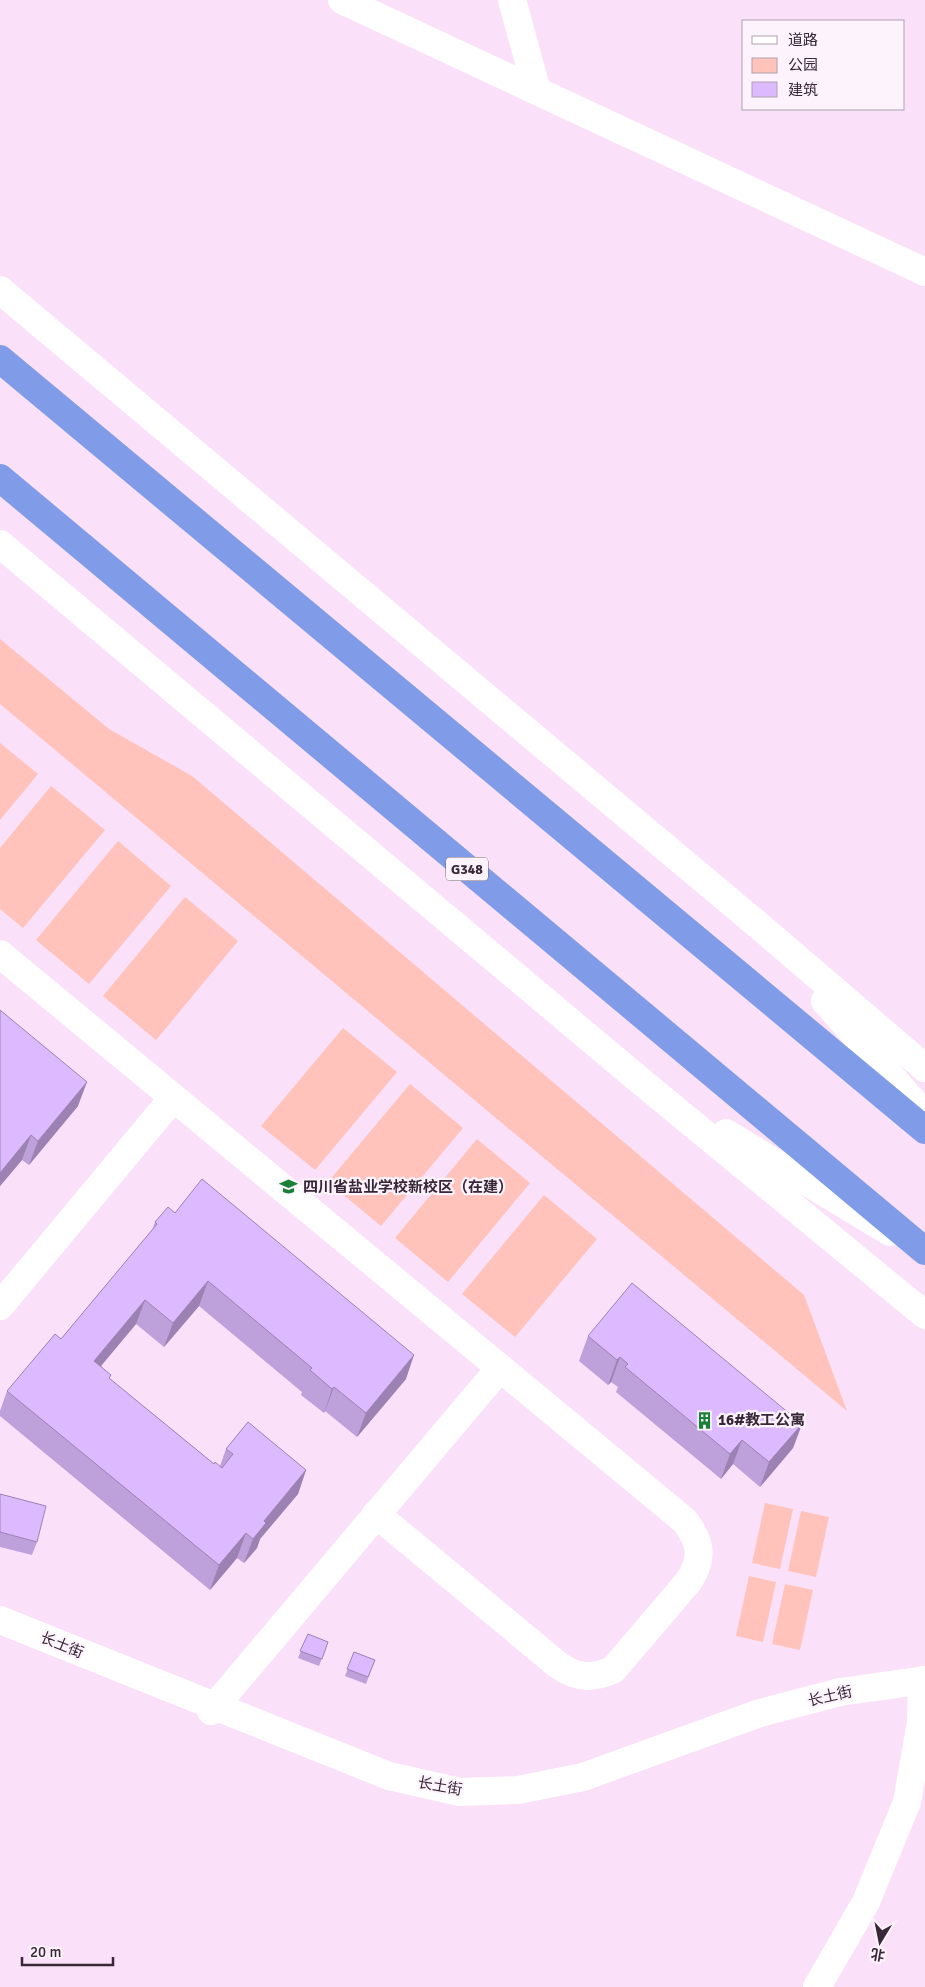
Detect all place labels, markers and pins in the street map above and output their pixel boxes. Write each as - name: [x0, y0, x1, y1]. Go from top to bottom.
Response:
- school or university icon: 四川省盐业学校新校区（在建）: [279, 1177, 299, 1197]
- place label: 四川省盐业学校新校区（在建）: [303, 1178, 513, 1196]
- building icon: 16#教工公寓: [694, 1410, 714, 1430]
- place label: 16#教工公寓: [718, 1411, 805, 1429]

